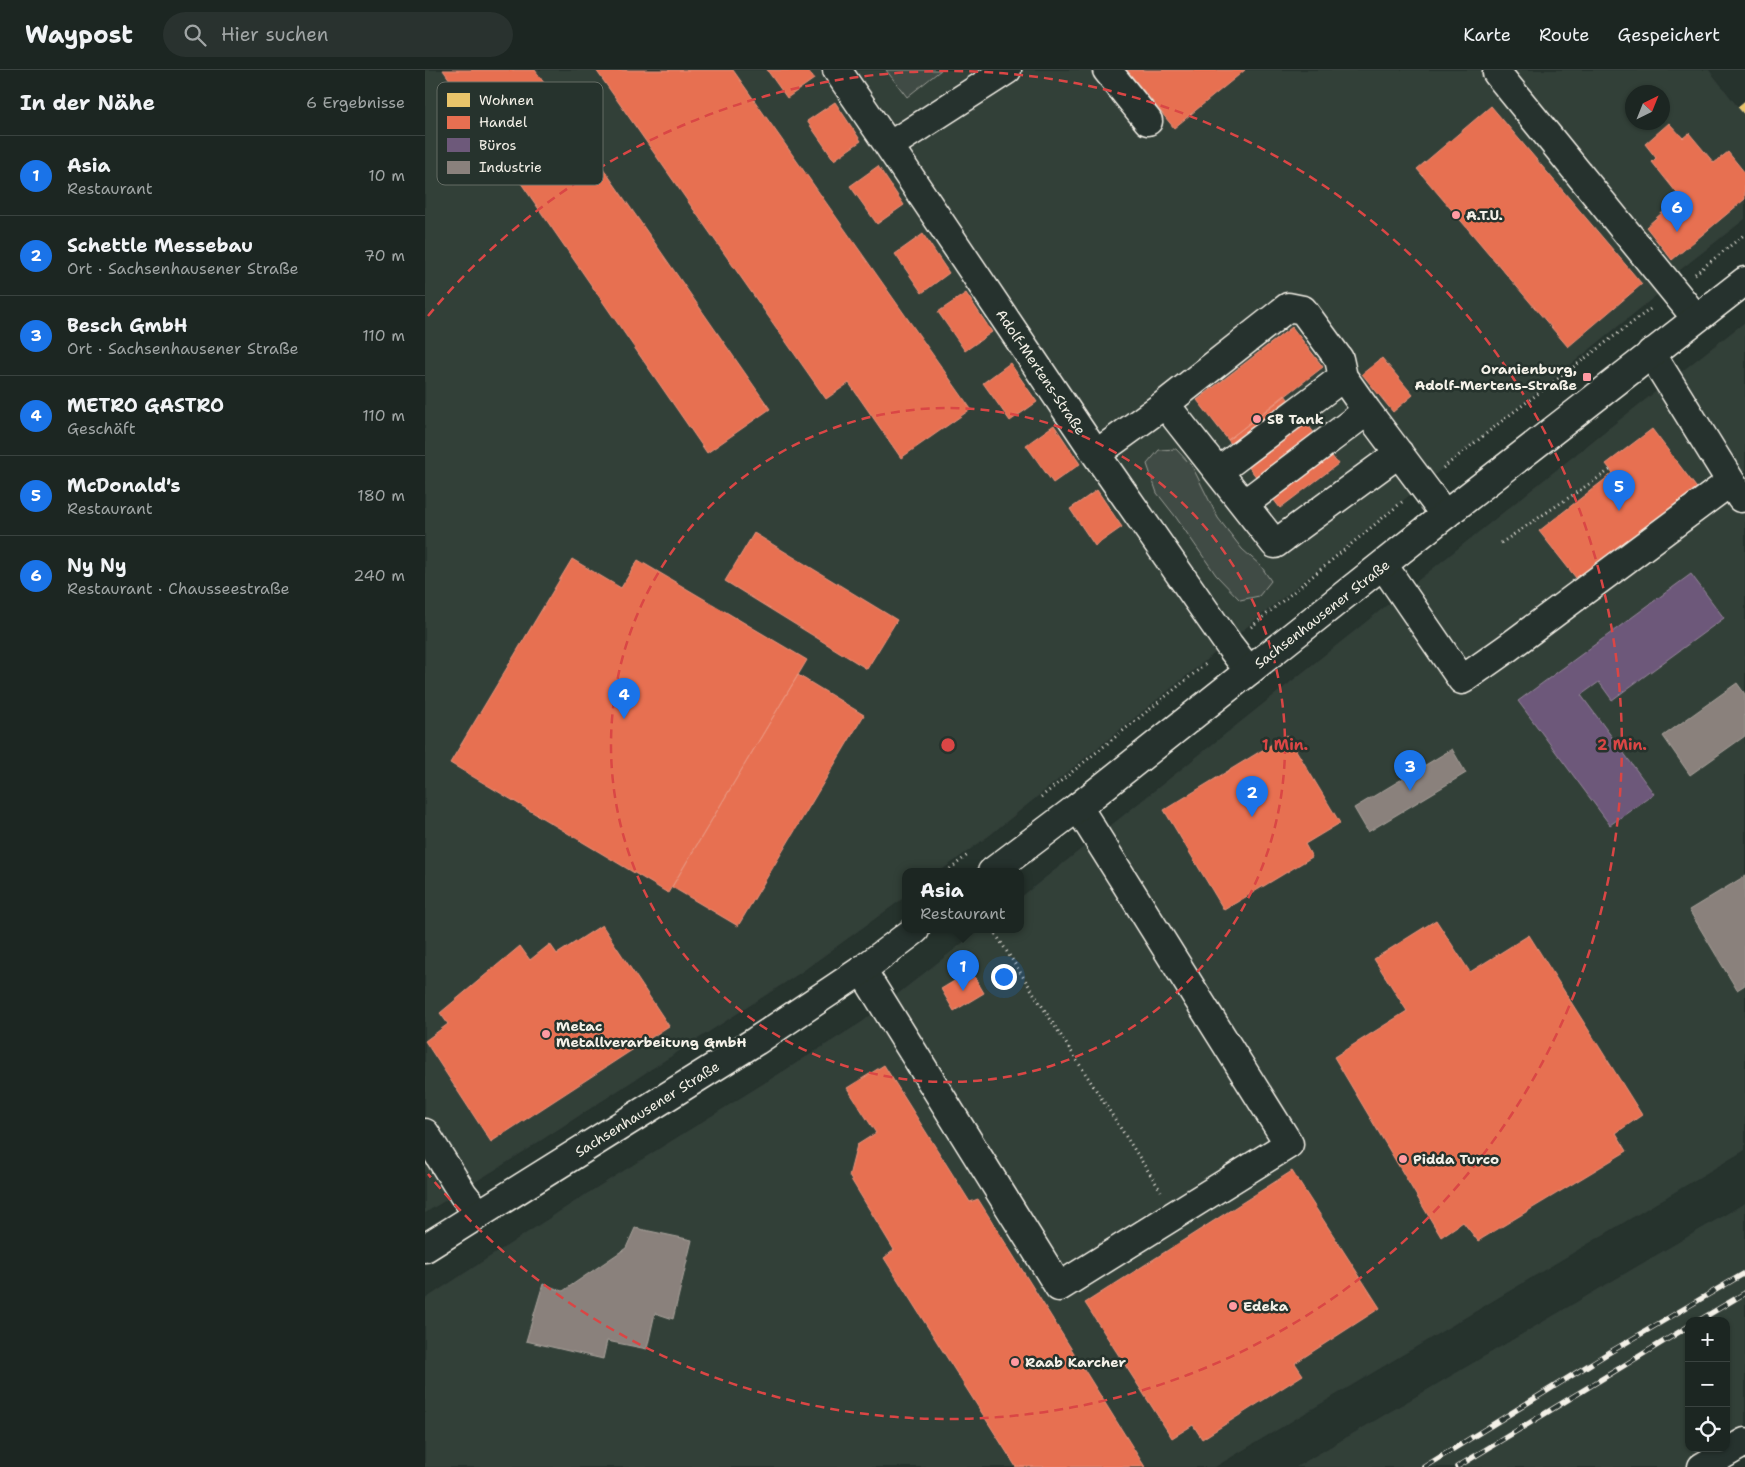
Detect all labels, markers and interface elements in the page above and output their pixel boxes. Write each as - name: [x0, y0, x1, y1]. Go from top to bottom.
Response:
- search box: [163, 12, 513, 57]
- text: Waypost: [25, 19, 133, 51]
- icon: search: [181, 21, 209, 49]
- text: Hier suchen: [221, 22, 328, 47]
- text: Karte: [1463, 23, 1511, 47]
- text: Route: [1539, 23, 1590, 47]
- text: Gespeichert: [1618, 23, 1720, 47]
- legend: [437, 82, 603, 185]
- north arrow: [1625, 85, 1670, 130]
- text: In der Nähe: [20, 89, 155, 117]
- text: Wohnen: [479, 91, 534, 109]
- text: 6 Ergebnisse: [306, 92, 405, 113]
- text: Handel: [479, 113, 528, 131]
- text: Büros: [479, 136, 516, 154]
- text: Asia: [67, 153, 111, 178]
- text: Industrie: [479, 158, 542, 176]
- text: 1: [32, 165, 40, 186]
- text: 10 m: [368, 165, 405, 186]
- text: Restaurant: [67, 178, 153, 199]
- pin: 6: [1661, 191, 1693, 232]
- place label: A.T.U.: [1466, 206, 1503, 224]
- marker: A.T.U.: [1450, 209, 1462, 221]
- text: Schettle Messebau: [67, 233, 253, 258]
- text: 2: [30, 245, 42, 266]
- text: 70 m: [364, 245, 405, 266]
- text: Ort · Sachsenhausener Straße: [67, 258, 299, 279]
- street label: Adolf-Mertens-Straße: [992, 306, 1090, 438]
- text: Besch GmbH: [67, 313, 188, 338]
- text: 3: [30, 325, 42, 346]
- text: 110 m: [362, 325, 405, 346]
- text: Ort · Sachsenhausener Straße: [67, 338, 299, 359]
- place label: Oranienburg, Adolf-Mertens-Straße: [1414, 360, 1577, 394]
- marker: Oranienburg, Adolf-Mertens-Straße: [1581, 371, 1593, 383]
- text: METRO GASTRO: [67, 393, 224, 418]
- text: 4: [30, 405, 42, 426]
- text: 110 m: [362, 405, 405, 426]
- place label: SB Tank: [1267, 410, 1324, 428]
- marker: SB Tank: [1251, 413, 1263, 425]
- text: Geschäft: [67, 418, 136, 439]
- pin: 5: [1603, 470, 1635, 511]
- text: McDonald's: [67, 473, 180, 498]
- text: 5: [31, 485, 41, 506]
- text: 180 m: [357, 485, 405, 506]
- text: Restaurant: [67, 498, 153, 519]
- text: Ny Ny: [67, 553, 127, 578]
- street label: Sachsenhausener Straße: [1251, 555, 1393, 672]
- text: 6: [30, 565, 42, 586]
- text: 240 m: [353, 565, 405, 586]
- text: Restaurant · Chausseestraße: [67, 578, 290, 599]
- pin: 4: [608, 678, 640, 719]
- text: 1 Min.: [1262, 735, 1308, 755]
- text: 2 Min.: [1597, 735, 1647, 755]
- centre of rings: [939, 736, 957, 754]
- pin: 3: [1394, 750, 1426, 791]
- pin: 2: [1236, 776, 1268, 817]
- popup: [902, 868, 1024, 933]
- text: Asia: [920, 878, 964, 903]
- text: Restaurant: [920, 903, 1006, 924]
- pin: 1: [947, 950, 979, 991]
- your location: [991, 964, 1017, 990]
- place label: Metac Metallverarbeitung GmbH: [556, 1017, 747, 1051]
- marker: Metac Metallverarbeitung GmbH: [540, 1028, 552, 1040]
- street label: Sachsenhausener Straße: [571, 1057, 723, 1161]
- place label: Pidda Turco: [1413, 1150, 1499, 1168]
- marker: Pidda Turco: [1397, 1153, 1409, 1165]
- place label: Edeka: [1243, 1297, 1289, 1315]
- marker: Edeka: [1227, 1300, 1239, 1312]
- map controls: [1685, 1317, 1730, 1452]
- button: +: [1685, 1317, 1730, 1362]
- place label: Raab Karcher: [1025, 1353, 1126, 1371]
- marker: Raab Karcher: [1009, 1356, 1021, 1368]
- button: −: [1685, 1362, 1730, 1407]
- button: locate: [1685, 1407, 1730, 1452]

